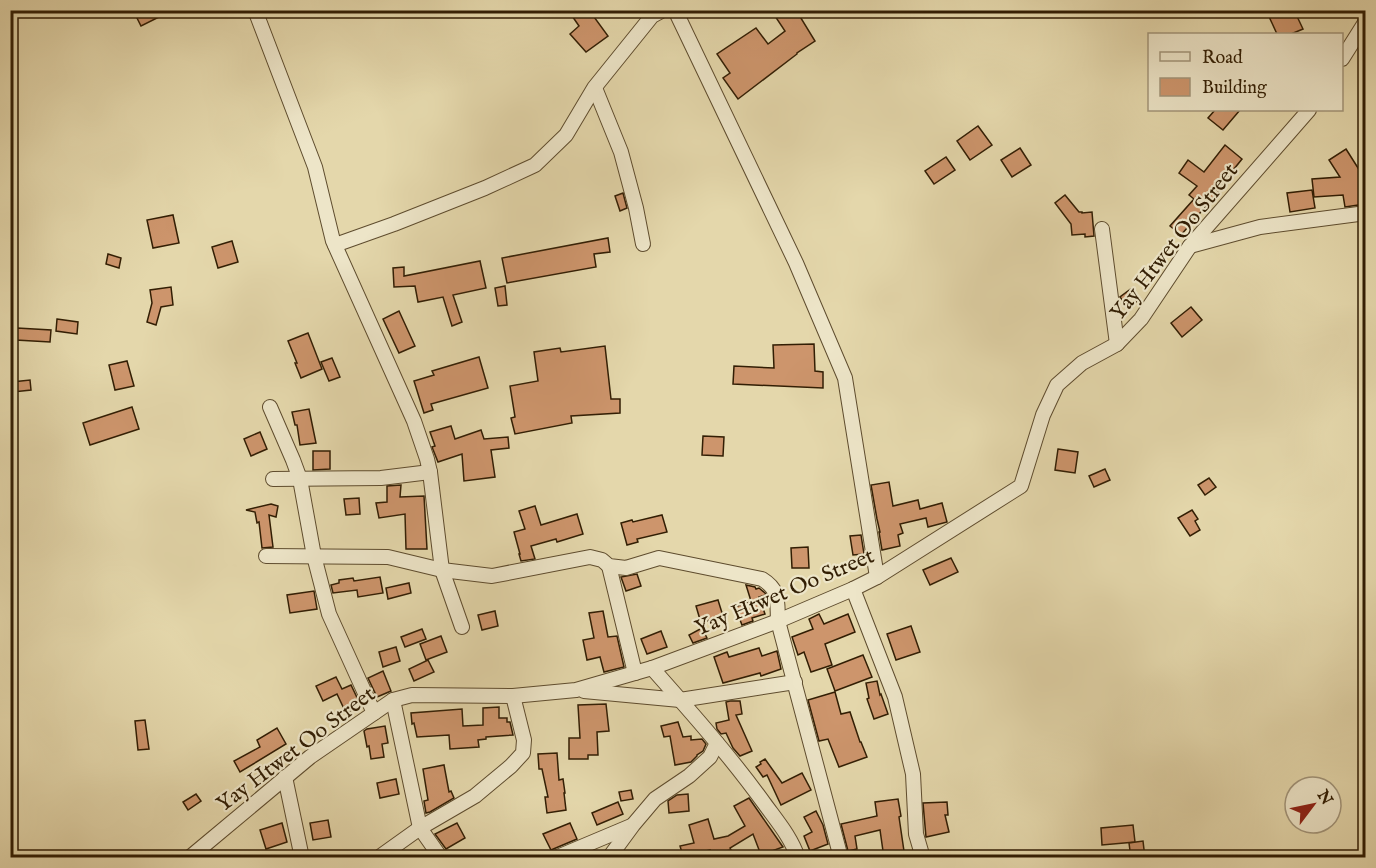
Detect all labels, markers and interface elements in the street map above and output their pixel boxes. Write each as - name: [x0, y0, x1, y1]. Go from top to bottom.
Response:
- legend: [1148, 33, 1343, 111]
- text: Road: [1202, 47, 1243, 70]
- text: Building: [1202, 77, 1267, 100]
- street label: Yay Htwet Oo Street: [1104, 158, 1245, 326]
- street label: Yay Htwet Oo Street: [691, 542, 879, 643]
- street label: Yay Htwet Oo Street: [211, 680, 382, 819]
- north arrow: [1283, 775, 1343, 835]
- text: N: [1311, 786, 1336, 809]

